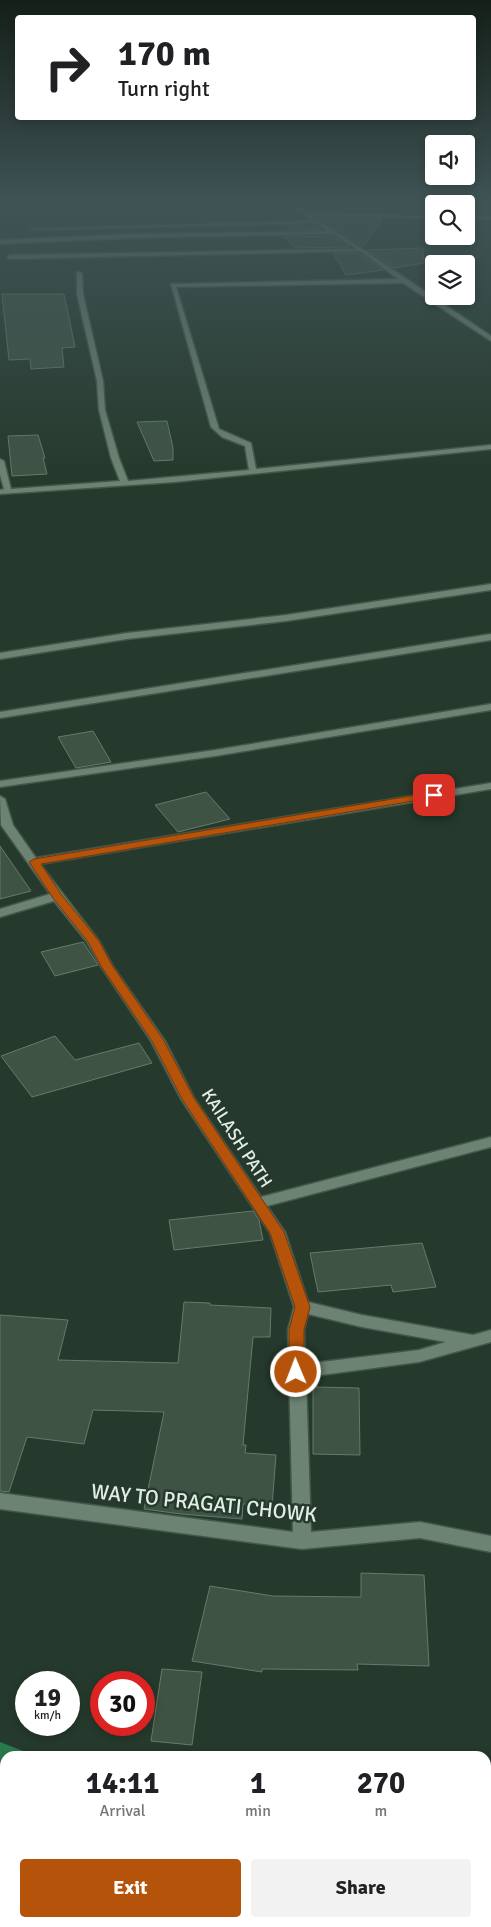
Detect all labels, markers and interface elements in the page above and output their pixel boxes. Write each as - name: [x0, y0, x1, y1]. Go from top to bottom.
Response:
- text: 170 m: [118, 32, 211, 75]
- icon: right: [35, 35, 100, 100]
- text: Turn right: [118, 75, 210, 102]
- map controls: [425, 135, 475, 305]
- button: sound: [425, 135, 475, 185]
- button: search: [425, 195, 475, 245]
- button: layers: [425, 255, 475, 305]
- pin: [413, 774, 455, 816]
- icon: arrive: [420, 781, 448, 809]
- street label: KAILASH PATH: [197, 1084, 277, 1192]
- position arrow: [269, 1345, 321, 1397]
- street label: WAY TO PRAGATI CHOWK: [90, 1478, 319, 1528]
- speed limit sign: 30: [90, 1671, 155, 1736]
- text: 19: [34, 1682, 61, 1713]
- text: km/h: [34, 1708, 61, 1723]
- text: 14:11: [86, 1765, 159, 1802]
- text: 1: [250, 1765, 266, 1802]
- text: 270: [357, 1765, 405, 1802]
- text: Arrival: [99, 1801, 146, 1821]
- text: min: [245, 1801, 271, 1821]
- text: m: [375, 1801, 387, 1821]
- button: Exit: [20, 1859, 241, 1917]
- button: Share: [251, 1859, 471, 1917]

